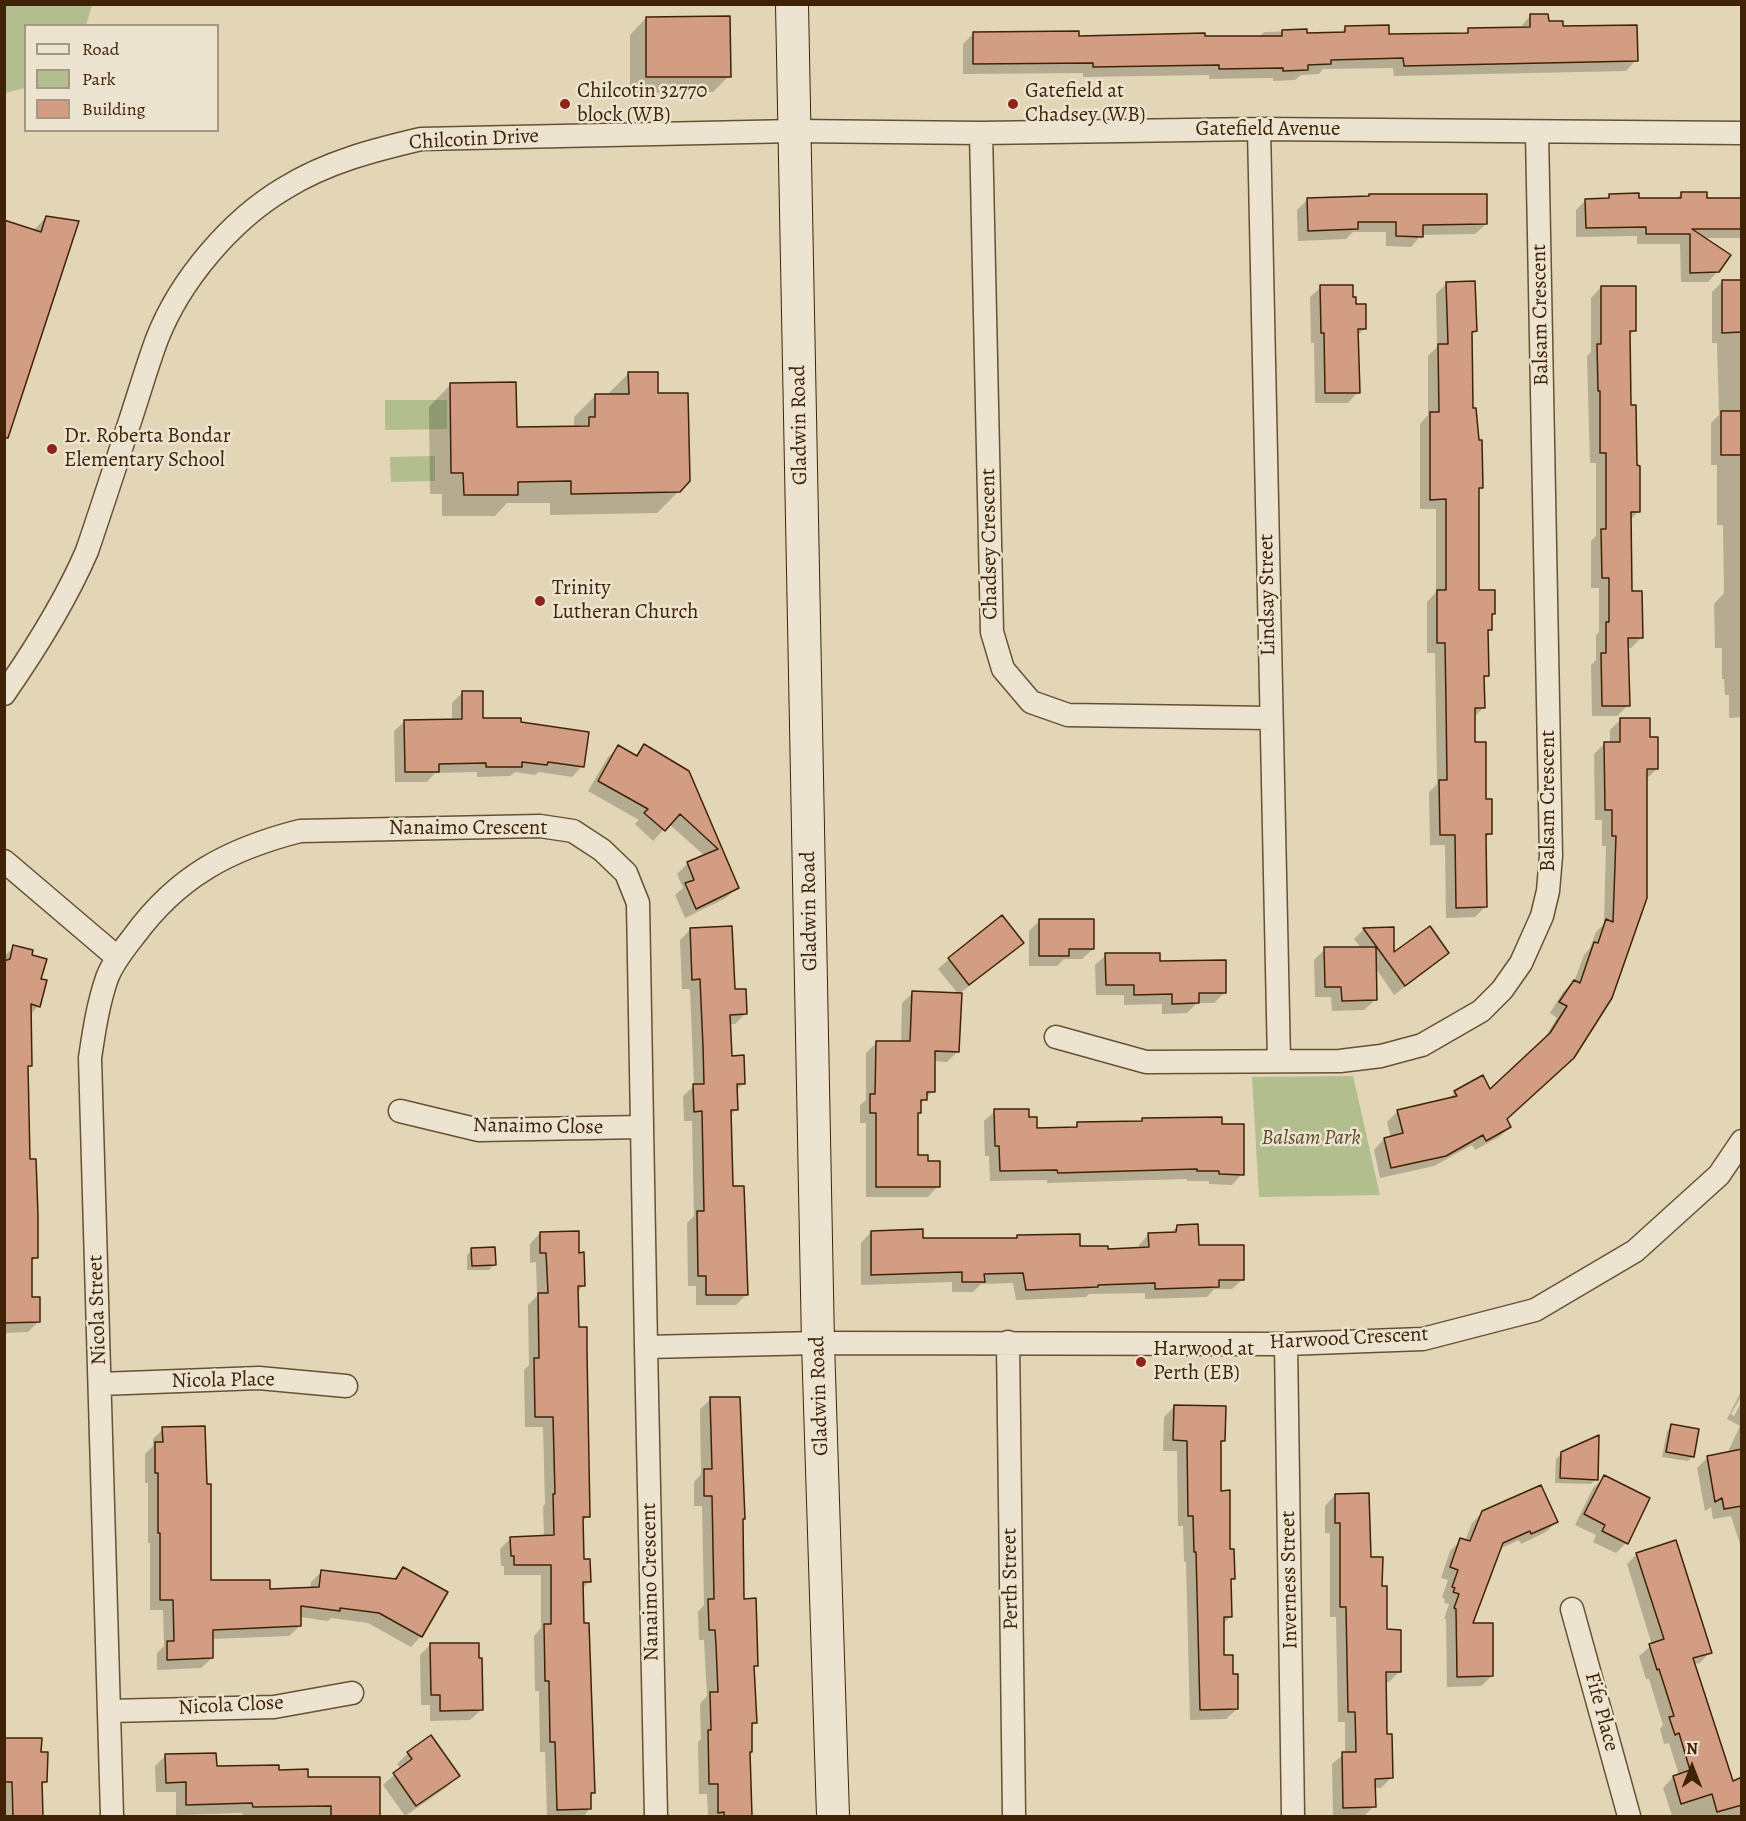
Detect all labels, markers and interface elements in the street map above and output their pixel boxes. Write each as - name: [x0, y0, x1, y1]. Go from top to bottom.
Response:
- legend: [24, 24, 219, 132]
- text: Road: [82, 37, 119, 61]
- text: Park: [82, 67, 116, 91]
- place label: Chilcotin 32770 block (WB): [577, 79, 708, 129]
- place label: Gatefield at Chadsey (WB): [1025, 79, 1145, 129]
- text: Building: [82, 97, 146, 121]
- marker: Chilcotin 32770 block (WB): [558, 97, 572, 111]
- marker: Gatefield at Chadsey (WB): [1006, 97, 1020, 111]
- street label: Gatefield Avenue: [1196, 117, 1340, 143]
- street label: Chilcotin Drive: [408, 124, 540, 156]
- street label: Balsam Crescent: [1527, 244, 1555, 386]
- street label: Gladwin Road: [786, 365, 814, 485]
- place label: Dr. Roberta Bondar Elementary School: [64, 424, 231, 474]
- marker: Dr. Roberta Bondar Elementary School: [45, 442, 59, 456]
- street label: Chadsey Crescent: [976, 468, 1004, 620]
- street label: Lindsay Street: [1254, 534, 1282, 656]
- place label: Trinity Lutheran Church: [552, 576, 699, 626]
- marker: Trinity Lutheran Church: [533, 594, 547, 608]
- street label: Balsam Crescent: [1536, 730, 1562, 872]
- street label: Nanaimo Crescent: [389, 816, 547, 842]
- street label: Gladwin Road: [796, 851, 824, 971]
- street label: Nanaimo Close: [473, 1113, 603, 1141]
- park label: Balsam Park: [1262, 1126, 1360, 1152]
- street label: Nicola Street: [83, 1254, 113, 1366]
- street label: Harwood Crescent: [1269, 1322, 1429, 1356]
- street label: Gladwin Road: [805, 1336, 835, 1456]
- place label: Harwood at Perth (EB): [1153, 1337, 1254, 1387]
- marker: Harwood at Perth (EB): [1134, 1355, 1148, 1369]
- street label: Nicola Place: [171, 1367, 275, 1395]
- street label: Nanaimo Crescent: [637, 1502, 665, 1662]
- street label: Inverness Street: [1276, 1511, 1304, 1649]
- street label: Perth Street: [998, 1528, 1024, 1630]
- street label: Fife Place: [1578, 1670, 1624, 1754]
- street label: Nicola Close: [178, 1691, 284, 1721]
- north arrow: [1662, 1737, 1722, 1797]
- text: N: [1686, 1738, 1698, 1760]

